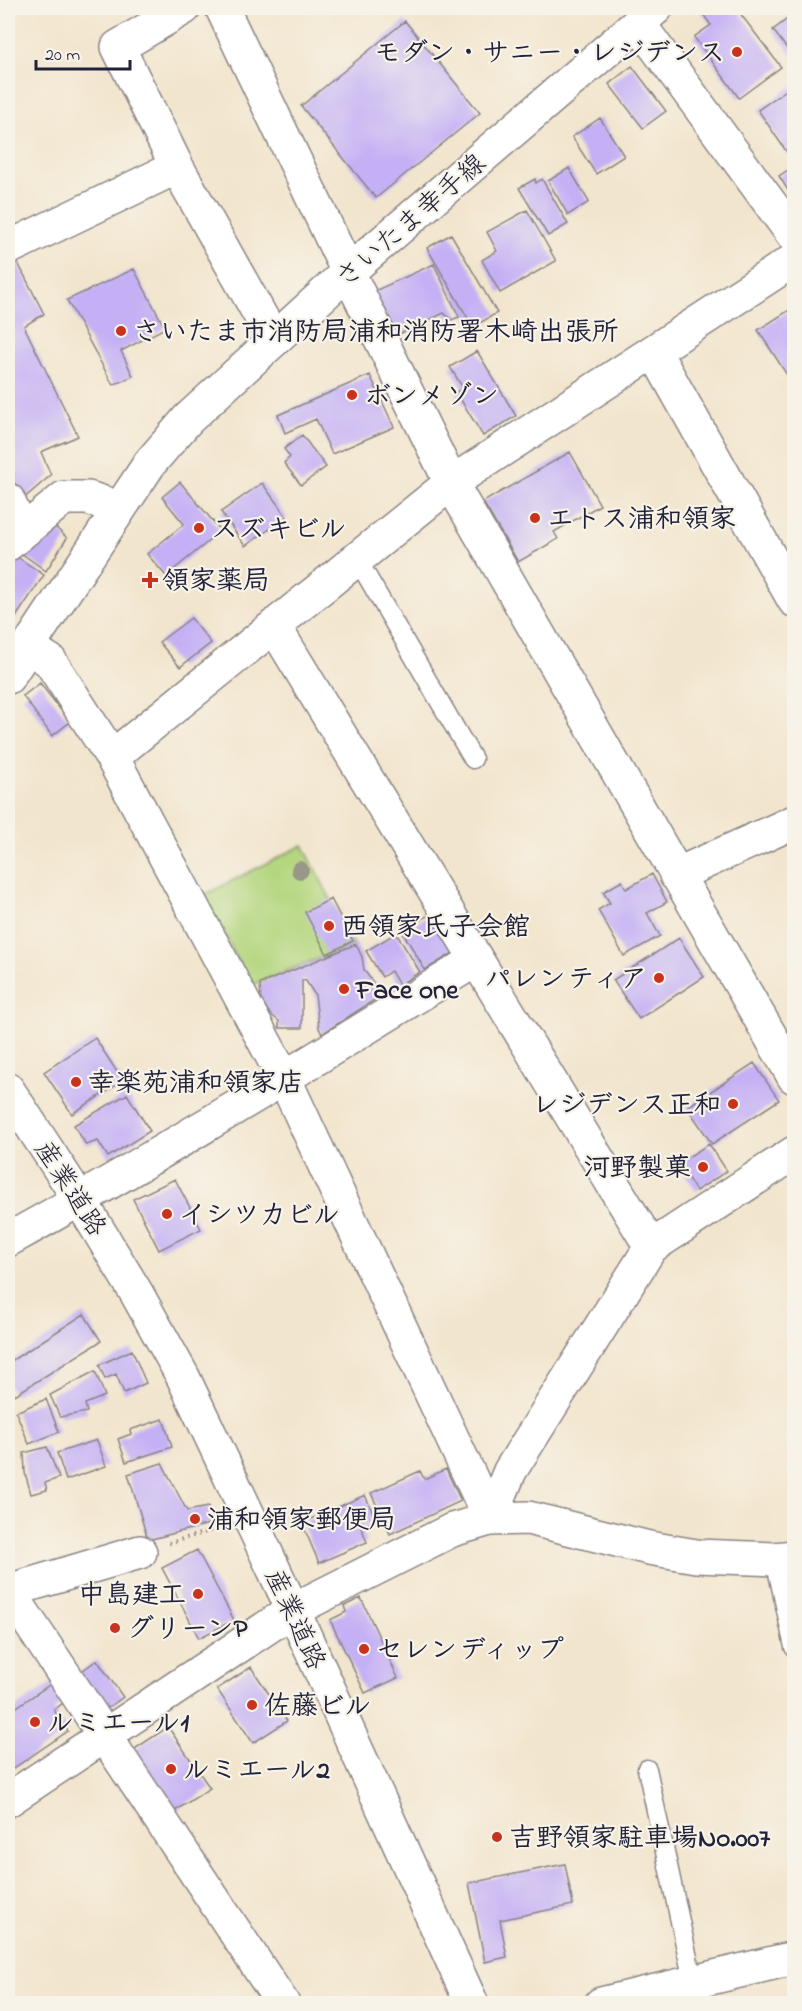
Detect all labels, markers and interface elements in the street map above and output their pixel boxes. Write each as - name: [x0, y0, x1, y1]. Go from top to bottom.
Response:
- scale bar: [36, 33, 130, 71]
- place label: モダン・サニー・レジデンス: [374, 35, 725, 74]
- text: 20 m: [45, 43, 80, 69]
- marker: モダン・サニー・レジデンス: [730, 45, 744, 59]
- street label: さいたま幸手線: [328, 146, 495, 298]
- place label: さいたま市消防局浦和消防署木崎出張所: [133, 314, 618, 353]
- marker: さいたま市消防局浦和消防署木崎出張所: [114, 324, 128, 338]
- place label: ボンメゾン: [364, 378, 499, 417]
- marker: ボンメゾン: [345, 388, 359, 402]
- place label: エトス浦和領家: [547, 501, 736, 540]
- place label: スズキビル: [211, 511, 347, 550]
- marker: エトス浦和領家: [528, 511, 542, 525]
- marker: スズキビル: [192, 521, 206, 535]
- place label: 領家薬局: [162, 563, 270, 602]
- marker: 領家薬局: [143, 573, 157, 587]
- place label: 西領家氏子会館: [341, 909, 530, 948]
- marker: 西領家氏子会館: [322, 919, 336, 933]
- place label: パレンティア: [484, 961, 647, 1000]
- marker: パレンティア: [652, 971, 666, 985]
- place label: Face one: [354, 972, 459, 1011]
- marker: Face one: [337, 982, 351, 996]
- place label: 幸楽苑浦和領家店: [88, 1065, 304, 1104]
- marker: 幸楽苑浦和領家店: [69, 1075, 83, 1089]
- place label: レジデンス正和: [532, 1087, 721, 1126]
- marker: レジデンス正和: [726, 1097, 740, 1111]
- street label: 産業道路: [23, 1133, 115, 1245]
- place label: 河野製菓: [583, 1150, 691, 1189]
- marker: 河野製菓: [696, 1160, 710, 1174]
- place label: イシツカビル: [179, 1197, 340, 1236]
- marker: イシツカビル: [160, 1207, 174, 1221]
- place label: 浦和領家郵便局: [207, 1502, 396, 1541]
- marker: 浦和領家郵便局: [188, 1512, 202, 1526]
- street label: 産業道路: [253, 1563, 334, 1677]
- place label: 中島建工: [78, 1577, 186, 1616]
- marker: 中島建工: [191, 1587, 205, 1601]
- place label: グリーンP: [127, 1611, 247, 1650]
- marker: グリーンP: [108, 1621, 122, 1635]
- place label: セレンディップ: [376, 1632, 564, 1671]
- marker: セレンディップ: [357, 1642, 371, 1656]
- place label: 佐藤ビル: [264, 1688, 371, 1727]
- marker: 佐藤ビル: [245, 1698, 259, 1712]
- place label: ルミエール1: [47, 1705, 189, 1744]
- marker: ルミエール1: [28, 1715, 42, 1729]
- place label: ルミエール2: [183, 1752, 330, 1791]
- marker: ルミエール2: [164, 1762, 178, 1776]
- place label: 吉野領家駐車場No.007: [509, 1820, 771, 1859]
- marker: 吉野領家駐車場No.007: [490, 1830, 504, 1844]

